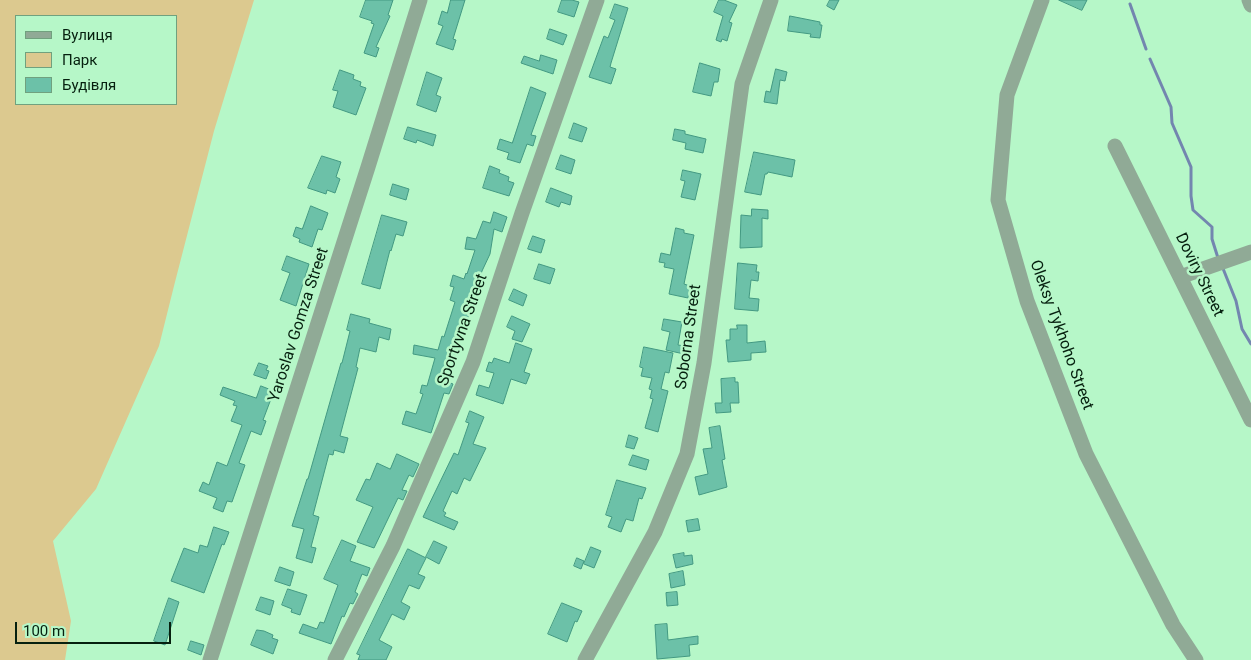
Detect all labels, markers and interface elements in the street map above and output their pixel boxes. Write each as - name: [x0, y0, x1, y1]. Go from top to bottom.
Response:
- legend: [15, 15, 178, 105]
- text: Вулиця: [62, 26, 113, 44]
- text: Парк: [62, 51, 97, 69]
- text: Будівля: [62, 76, 116, 94]
- street label: Doviry Street: [1171, 230, 1227, 320]
- street label: Yaroslav Gomza Street: [265, 245, 333, 405]
- street label: Oleksy Tykhoho Street: [1025, 257, 1097, 413]
- street label: Sportyvna Street: [434, 271, 492, 389]
- street label: Soborna Street: [672, 283, 706, 391]
- scale bar: [18, 612, 174, 644]
- text: 100 m: [23, 622, 65, 640]

